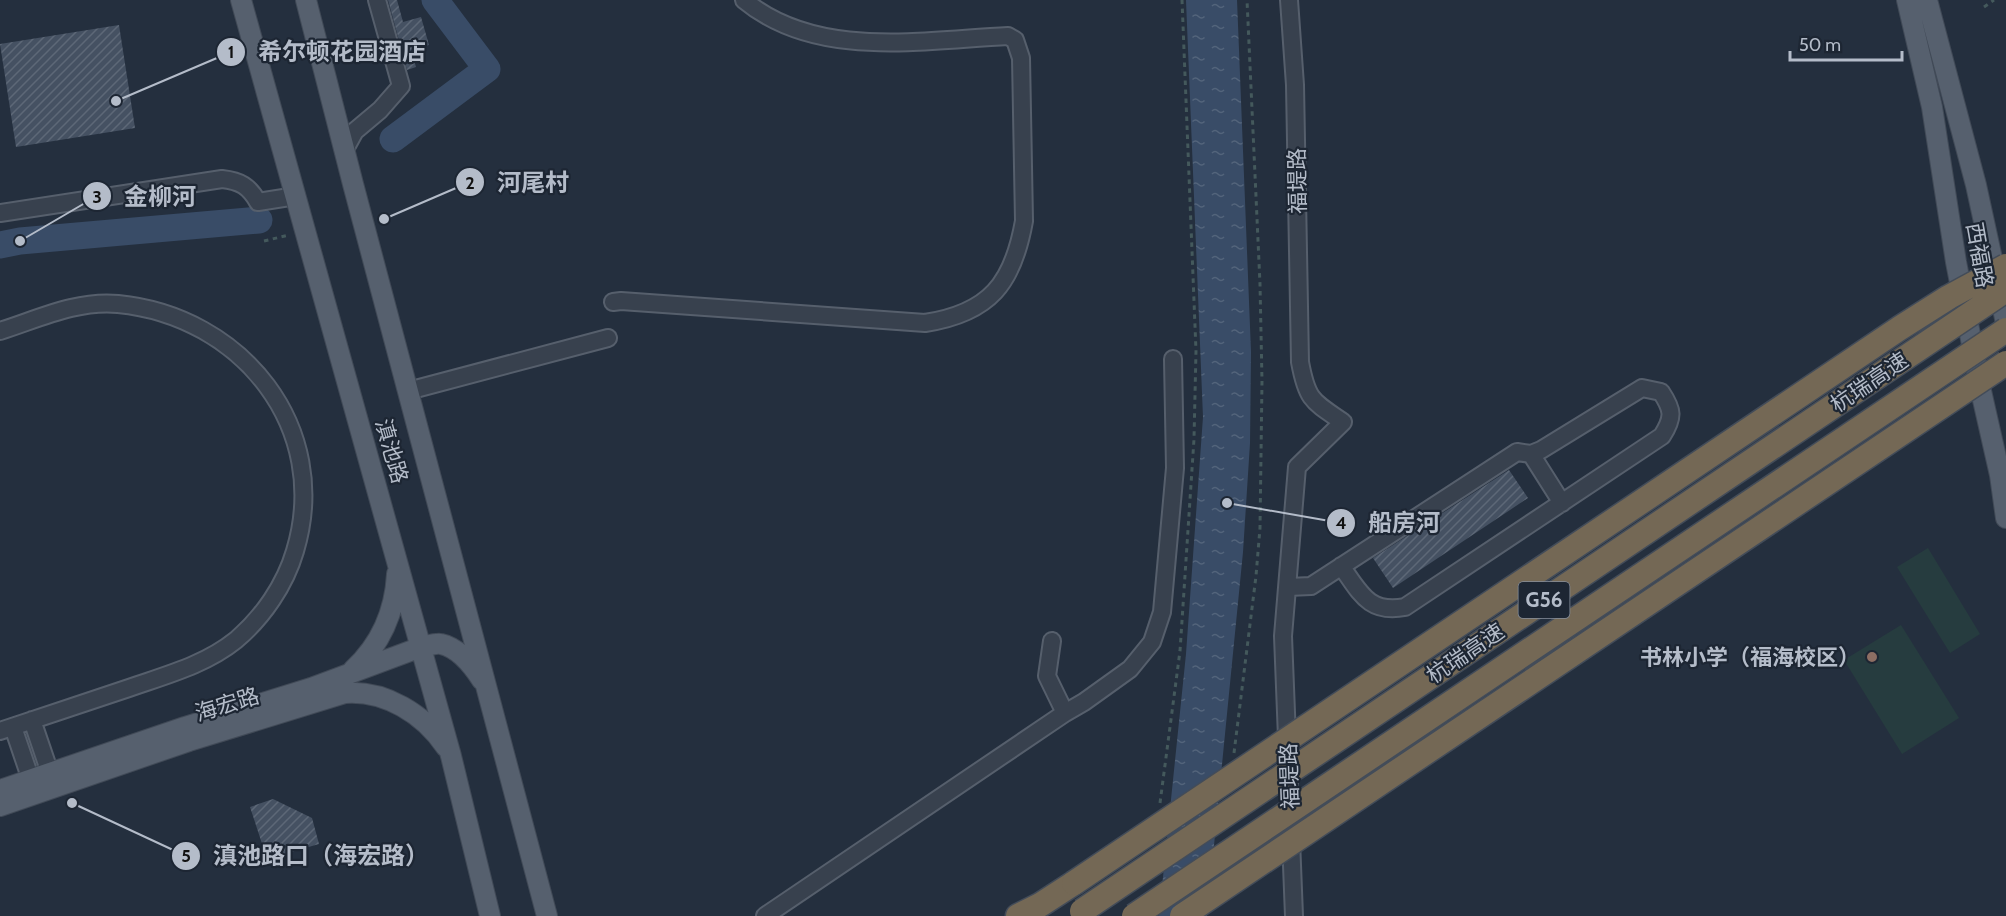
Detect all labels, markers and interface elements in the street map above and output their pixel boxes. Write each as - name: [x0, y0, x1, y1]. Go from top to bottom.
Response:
- scale bar: [1790, 24, 1902, 62]
- callout: 希尔顿花园酒店: [216, 31, 438, 73]
- text: 50 m: [1799, 34, 1841, 56]
- text: 希尔顿花园酒店: [258, 37, 426, 66]
- text: 1: [228, 41, 234, 63]
- street label: 福堤路: [1283, 148, 1312, 214]
- callout: 河尾村: [455, 161, 581, 203]
- text: 河尾村: [497, 168, 569, 197]
- text: 2: [465, 172, 475, 194]
- callout: 金柳河: [82, 175, 208, 217]
- text: 金柳河: [124, 182, 196, 211]
- text: 3: [92, 186, 102, 208]
- street label: 西福路: [1960, 220, 1999, 290]
- street label: 杭瑞高速: [1825, 347, 1913, 418]
- street label: 滇池路: [369, 416, 414, 487]
- callout: 船房河: [1326, 502, 1452, 544]
- text: 船房河: [1368, 508, 1440, 537]
- text: 4: [1335, 512, 1347, 534]
- road number: G56: [1518, 582, 1570, 618]
- street label: 杭瑞高速: [1421, 618, 1509, 689]
- place label: 书林小学（福海校区）: [1640, 644, 1860, 671]
- marker: 书林小学（福海校区）: [1865, 650, 1879, 664]
- street label: 海宏路: [192, 682, 263, 727]
- street label: 福堤路: [1275, 743, 1304, 809]
- callout: 滇池路口（海宏路）: [171, 835, 441, 877]
- text: 滇池路口（海宏路）: [213, 841, 429, 870]
- text: 5: [181, 845, 191, 867]

